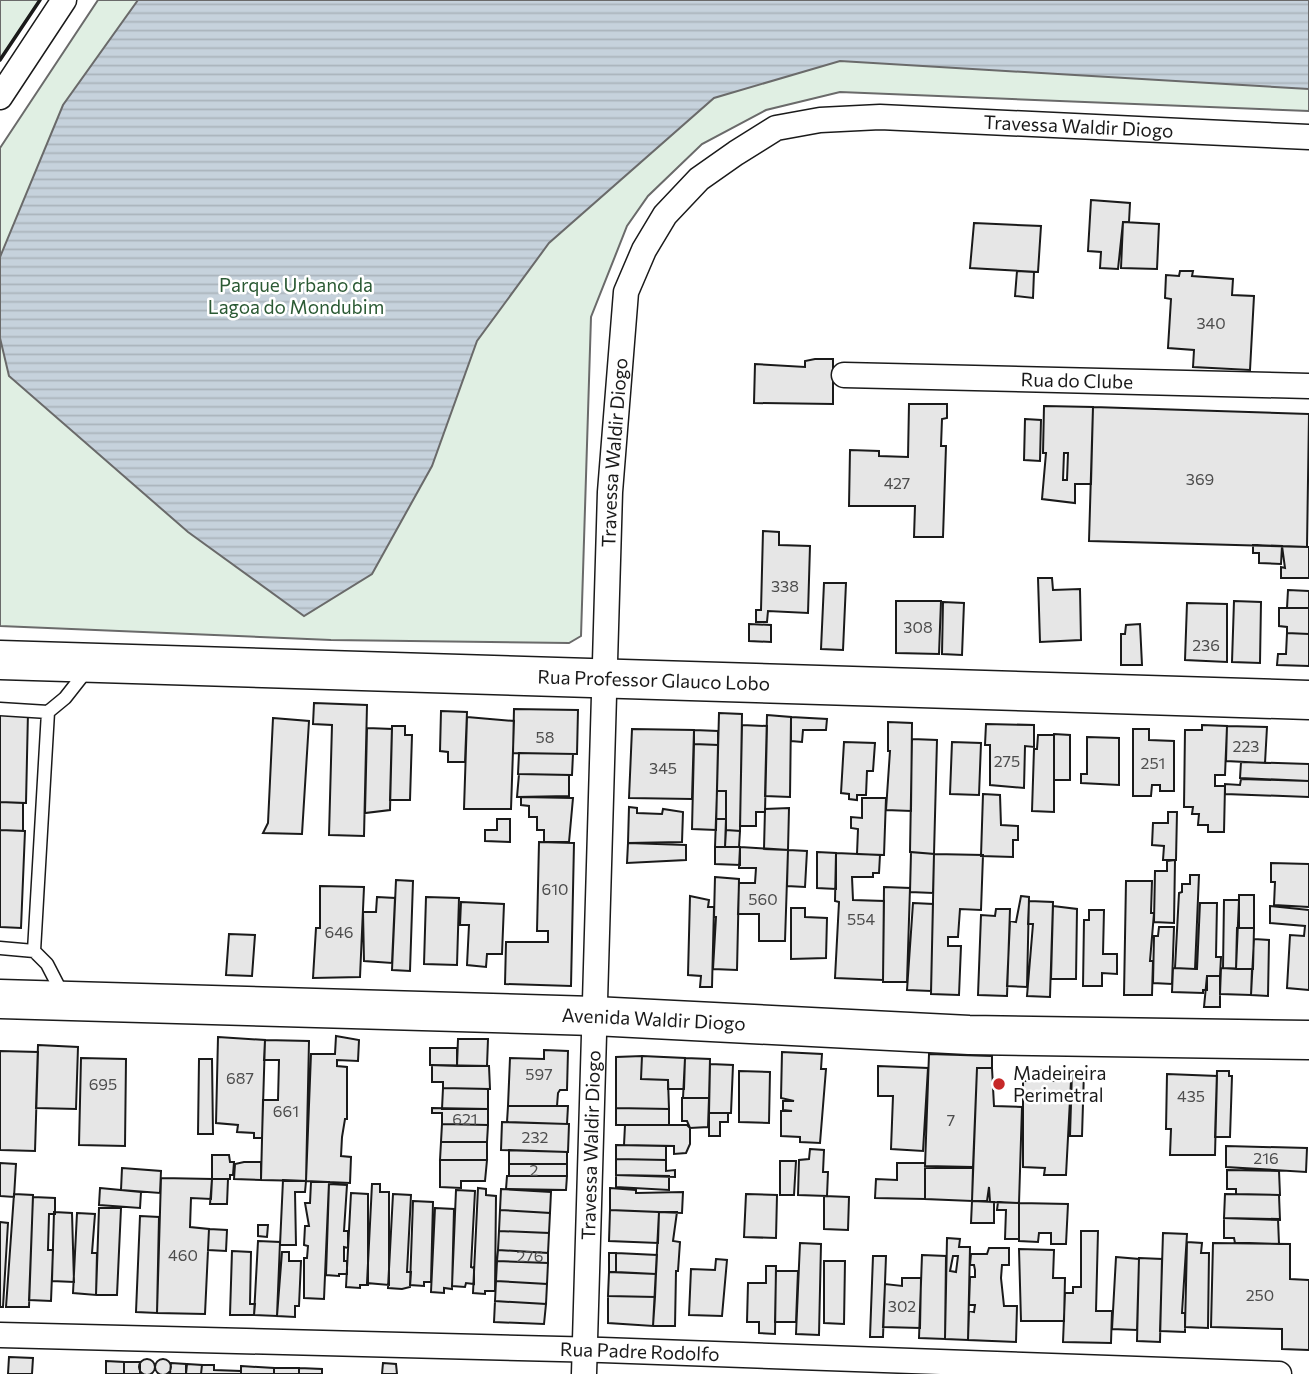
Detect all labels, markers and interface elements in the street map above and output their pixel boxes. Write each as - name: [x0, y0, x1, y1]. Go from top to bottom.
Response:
- street label: Travessa Waldir Diogo: [983, 110, 1174, 142]
- park label: Parque Urbano da Lagoa do Mondubim: [208, 273, 384, 318]
- house number: 340: [1196, 313, 1226, 332]
- street label: Travessa Waldir Diogo: [596, 357, 632, 548]
- street label: Rua do Clube: [1020, 367, 1133, 393]
- house number: 369: [1186, 469, 1214, 488]
- house number: 427: [884, 473, 910, 492]
- house number: 338: [771, 576, 799, 595]
- house number: 308: [903, 617, 933, 636]
- house number: 236: [1192, 635, 1220, 654]
- street label: Rua Professor Glauco Lobo: [537, 664, 770, 695]
- house number: 58: [536, 727, 554, 746]
- house number: 223: [1233, 736, 1259, 755]
- house number: 275: [994, 751, 1020, 770]
- house number: 251: [1141, 753, 1165, 772]
- house number: 345: [649, 758, 677, 777]
- house number: 610: [542, 879, 569, 898]
- house number: 560: [748, 889, 778, 908]
- house number: 554: [847, 909, 875, 928]
- house number: 646: [324, 922, 354, 941]
- street label: Avenida Waldir Diogo: [561, 1003, 746, 1035]
- street label: Travessa Waldir Diogo: [576, 1050, 605, 1240]
- place label: Madeireira Perimetral: [1013, 1061, 1106, 1106]
- house number: 597: [525, 1064, 553, 1083]
- house number: 687: [226, 1068, 254, 1087]
- house number: 695: [89, 1074, 117, 1093]
- marker: Madeireira Perimetral: [991, 1076, 1007, 1092]
- house number: 435: [1177, 1086, 1205, 1105]
- house number: 661: [273, 1101, 299, 1120]
- house number: 621: [452, 1109, 478, 1128]
- house number: 7: [947, 1110, 955, 1129]
- house number: 232: [522, 1127, 549, 1146]
- house number: 216: [1253, 1148, 1279, 1167]
- house number: 2: [530, 1160, 539, 1179]
- house number: 460: [168, 1245, 198, 1264]
- house number: 276: [517, 1246, 543, 1265]
- house number: 250: [1246, 1285, 1274, 1304]
- house number: 302: [888, 1296, 916, 1315]
- street label: Rua Padre Rodolfo: [560, 1337, 720, 1365]

